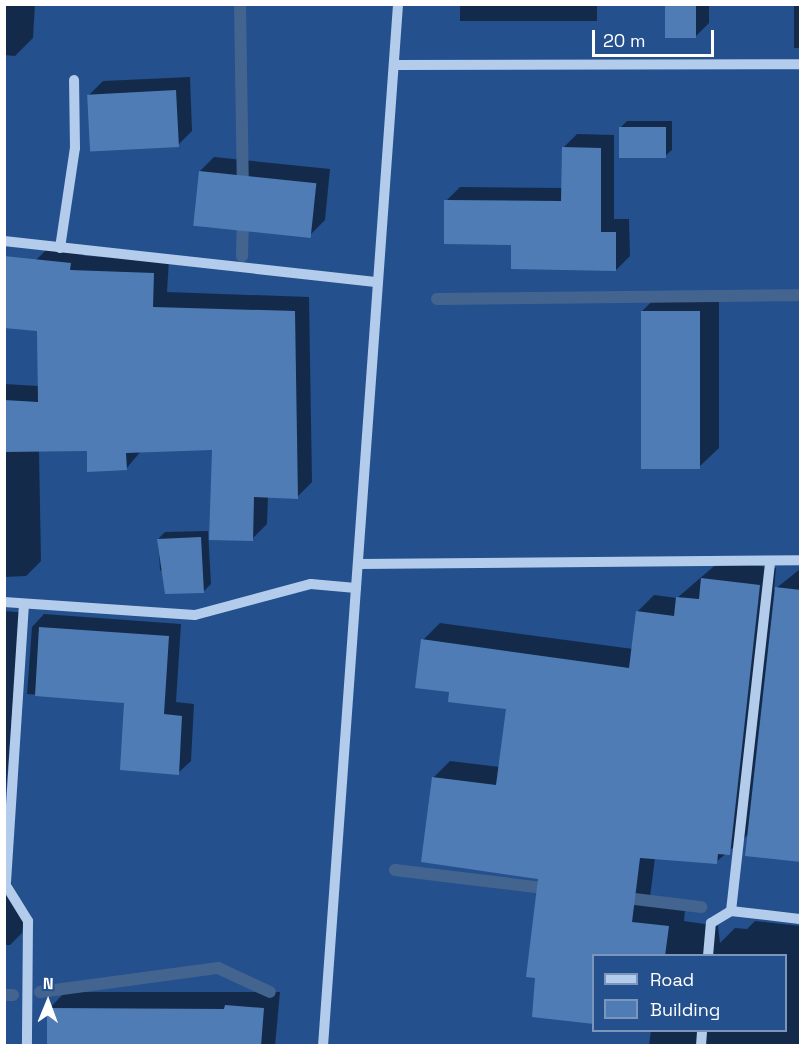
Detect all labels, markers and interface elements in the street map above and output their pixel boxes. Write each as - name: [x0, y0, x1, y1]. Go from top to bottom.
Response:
- scale bar: [595, 18, 716, 56]
- text: 20 m: [603, 29, 646, 52]
- legend: [592, 954, 787, 1032]
- text: Road: [650, 968, 694, 991]
- north arrow: [18, 972, 78, 1032]
- text: N: [43, 973, 54, 994]
- text: Building: [650, 998, 720, 1021]

